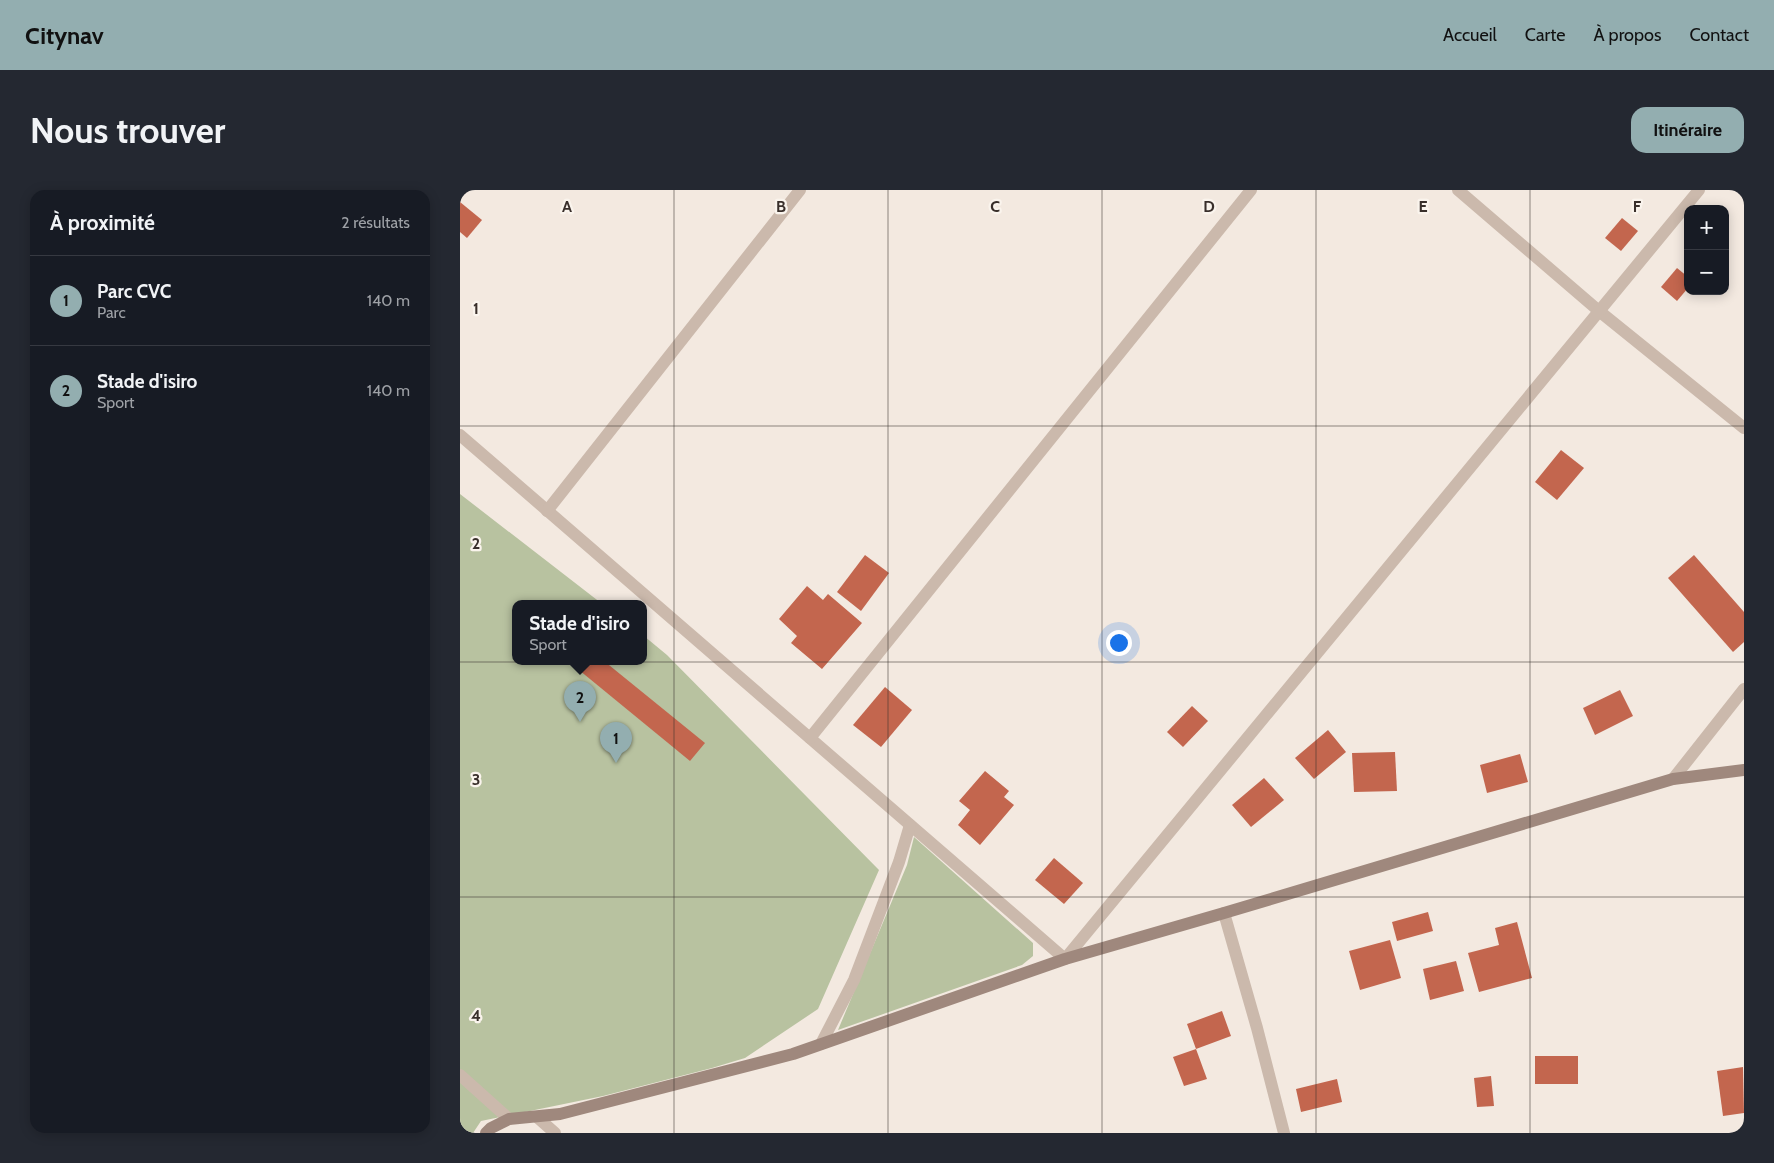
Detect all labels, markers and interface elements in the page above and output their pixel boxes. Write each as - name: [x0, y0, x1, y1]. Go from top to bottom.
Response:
- text: Citynav: [25, 21, 104, 50]
- text: Accueil: [1443, 24, 1497, 46]
- text: Carte: [1525, 24, 1565, 46]
- text: À propos: [1593, 24, 1661, 46]
- text: Contact: [1689, 24, 1749, 46]
- button: Itinéraire: [1631, 107, 1744, 153]
- text: Nous trouver: [30, 109, 225, 152]
- text: A: [562, 197, 572, 216]
- text: B: [776, 197, 786, 216]
- text: C: [990, 197, 1000, 216]
- text: D: [1203, 197, 1215, 216]
- text: E: [1418, 197, 1428, 216]
- text: F: [1633, 197, 1642, 216]
- map controls: [1684, 205, 1729, 295]
- button: +: [1684, 205, 1729, 250]
- text: À proximité: [50, 210, 155, 235]
- text: 2 résultats: [341, 213, 410, 232]
- button: −: [1684, 250, 1729, 295]
- text: Parc CVC: [97, 280, 171, 303]
- text: 1: [63, 291, 69, 310]
- text: 140 m: [367, 291, 410, 310]
- text: 1: [473, 299, 479, 318]
- text: Parc: [97, 303, 126, 322]
- text: Stade d'isiro: [97, 370, 197, 393]
- text: 2: [62, 381, 70, 400]
- text: 140 m: [367, 381, 410, 400]
- text: Sport: [97, 393, 134, 412]
- text: 2: [472, 534, 480, 553]
- popup: [512, 600, 647, 665]
- text: Stade d'isiro: [529, 612, 630, 635]
- your location: [1106, 630, 1132, 656]
- text: Sport: [529, 635, 567, 654]
- pin: 2: [564, 681, 596, 722]
- pin: 1: [600, 722, 632, 763]
- text: 3: [472, 770, 480, 789]
- text: 4: [471, 1006, 481, 1025]

